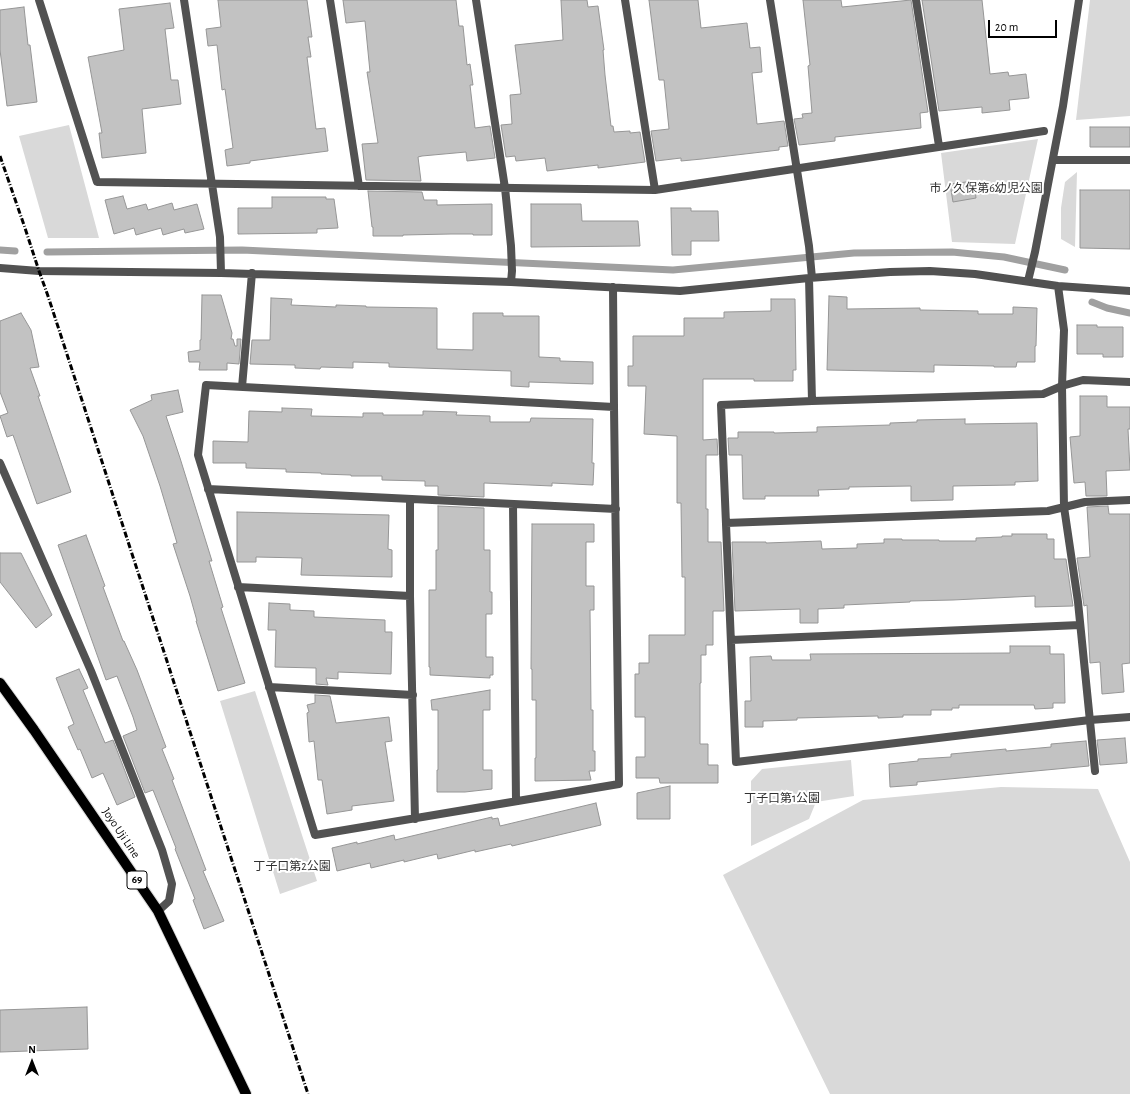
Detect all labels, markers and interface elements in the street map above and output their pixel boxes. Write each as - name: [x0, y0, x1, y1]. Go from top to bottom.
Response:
- scale bar: [990, 12, 1059, 38]
- text: 20 m: [995, 21, 1018, 33]
- park label: 市ノ久保第6幼児公園: [929, 181, 1043, 195]
- park label: 丁子口第1公園: [744, 791, 820, 805]
- street label: Joyo Uji Line: [99, 805, 143, 861]
- park label: 丁子口第2公園: [253, 859, 331, 873]
- road number: 69: [127, 871, 147, 889]
- north arrow: [12, 1042, 52, 1082]
- text: N: [28, 1044, 36, 1055]

